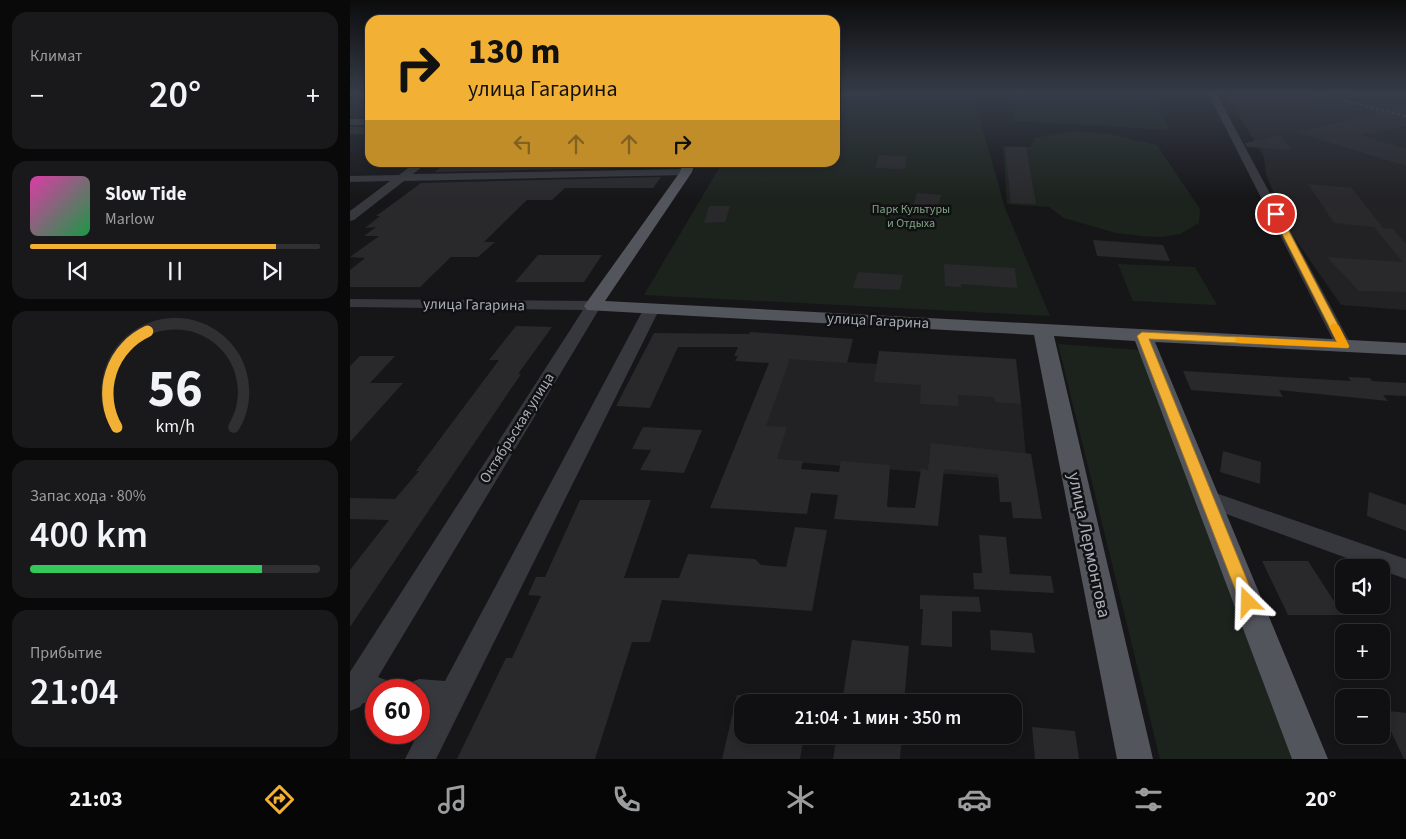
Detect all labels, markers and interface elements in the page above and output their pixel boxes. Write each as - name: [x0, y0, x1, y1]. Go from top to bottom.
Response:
- text: 130 m: [468, 27, 560, 77]
- icon: right: [385, 35, 450, 100]
- text: Климат: [30, 45, 82, 67]
- text: 20°: [149, 68, 201, 122]
- text: улица Гагарина: [468, 73, 618, 105]
- text: −: [30, 76, 44, 116]
- text: +: [306, 76, 320, 116]
- icon: left: [509, 130, 537, 158]
- icon: ahead: [562, 130, 590, 158]
- icon: ahead: [615, 130, 643, 158]
- icon: right: [668, 130, 696, 158]
- text: Slow Tide: [105, 181, 186, 208]
- pin: [1255, 193, 1297, 235]
- icon: arrive: [1262, 200, 1290, 228]
- park label: Парк Культуры и Отдыха: [872, 201, 950, 232]
- text: Marlow: [105, 208, 154, 230]
- icon: previous: [64, 257, 92, 285]
- icon: pause: [161, 257, 189, 285]
- icon: next: [258, 257, 286, 285]
- street label: улица Гагарина: [423, 294, 525, 316]
- street label: улица Гагарина: [827, 308, 929, 334]
- text: 56: [148, 353, 202, 427]
- street label: Октябрьская улица: [475, 369, 559, 487]
- text: km/h: [155, 414, 195, 439]
- street label: улица Лермонтова: [1061, 470, 1117, 620]
- text: Запас хода · 80%: [30, 485, 146, 507]
- text: 400 km: [30, 508, 148, 562]
- map controls: [1335, 559, 1390, 744]
- button: sound: [1335, 559, 1390, 614]
- position arrow: [1221, 575, 1273, 627]
- button: +: [1335, 624, 1390, 679]
- text: Прибытие: [30, 642, 102, 664]
- text: 21:04: [30, 665, 118, 719]
- speed limit sign: 60: [365, 679, 430, 744]
- button: −: [1335, 689, 1390, 744]
- text: 21:04 · 1 мин · 350 m: [795, 705, 961, 732]
- icon: directions: [262, 782, 297, 817]
- icon: music: [435, 782, 470, 817]
- icon: phone: [609, 782, 644, 817]
- icon: climate: [783, 782, 818, 817]
- icon: car: [957, 782, 992, 817]
- icon: filters: [1131, 782, 1166, 817]
- text: 21:03: [69, 783, 123, 815]
- text: 20°: [1305, 783, 1336, 815]

